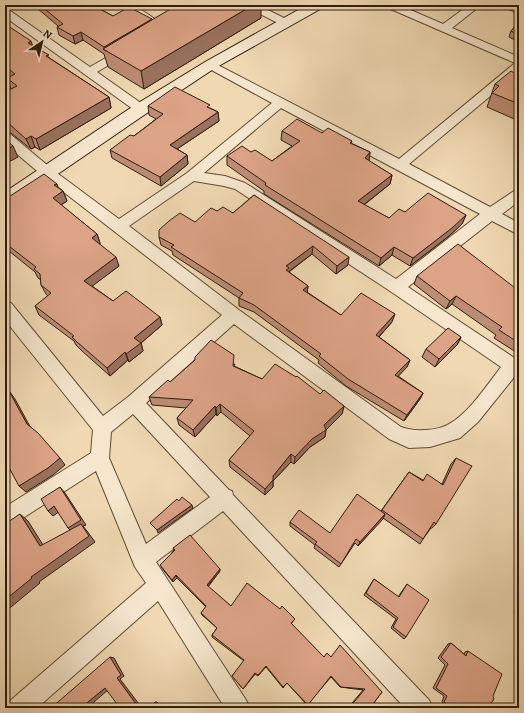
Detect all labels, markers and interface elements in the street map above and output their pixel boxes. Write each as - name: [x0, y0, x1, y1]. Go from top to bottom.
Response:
- north arrow: [22, 22, 62, 62]
- text: N: [40, 26, 55, 43]

